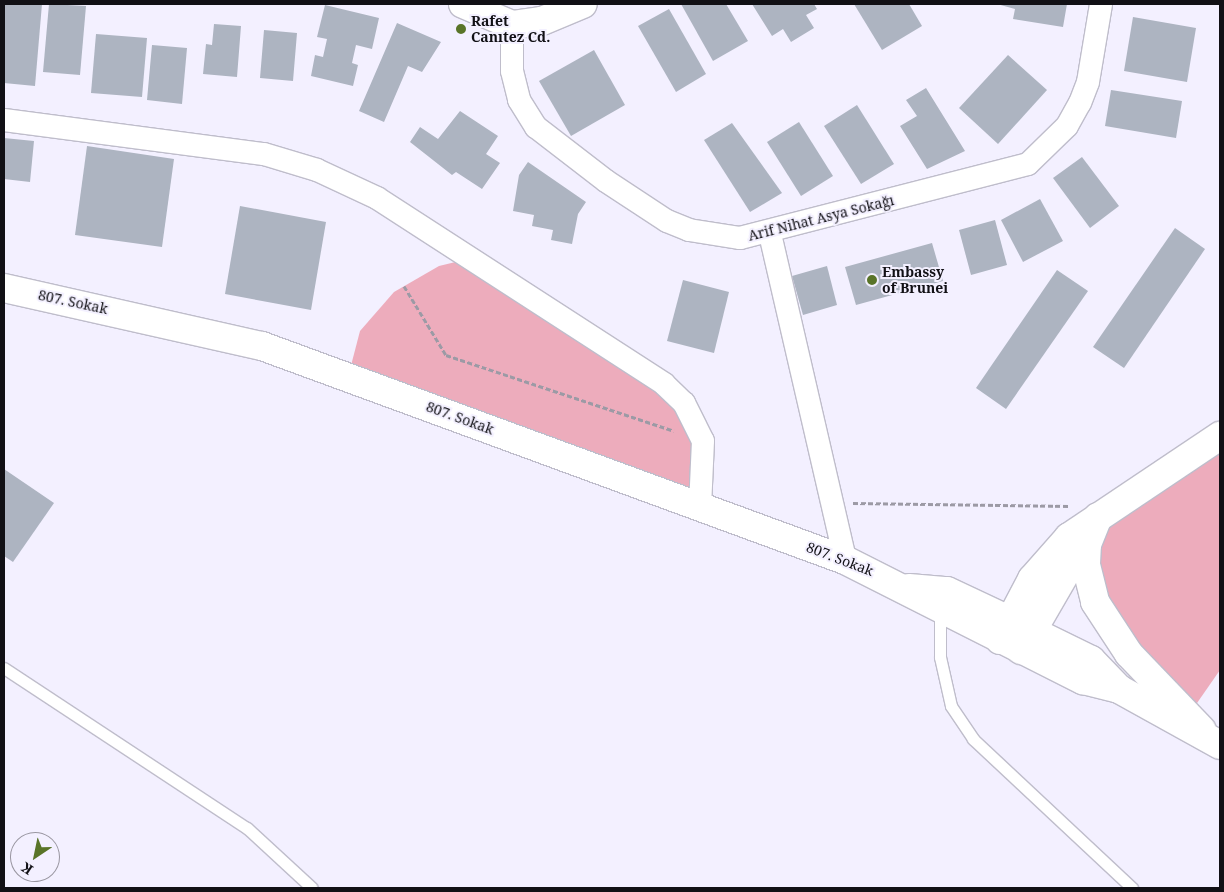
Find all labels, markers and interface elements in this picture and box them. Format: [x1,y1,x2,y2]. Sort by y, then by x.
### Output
place label: Rafet Canıtez Cd. [471,13,550,46]
marker: Rafet Canıtez Cd. [455,23,467,35]
street label: Arif Nihat Asya Sokağı [746,192,896,244]
place label: Embassy of Brunei [882,264,948,296]
marker: Embassy of Brunei [866,274,878,286]
street label: 807. Sokak [37,286,109,318]
street label: 807. Sokak [424,398,496,438]
street label: 807. Sokak [804,539,876,579]
north arrow [10,832,60,882]
text: K [17,858,36,880]

